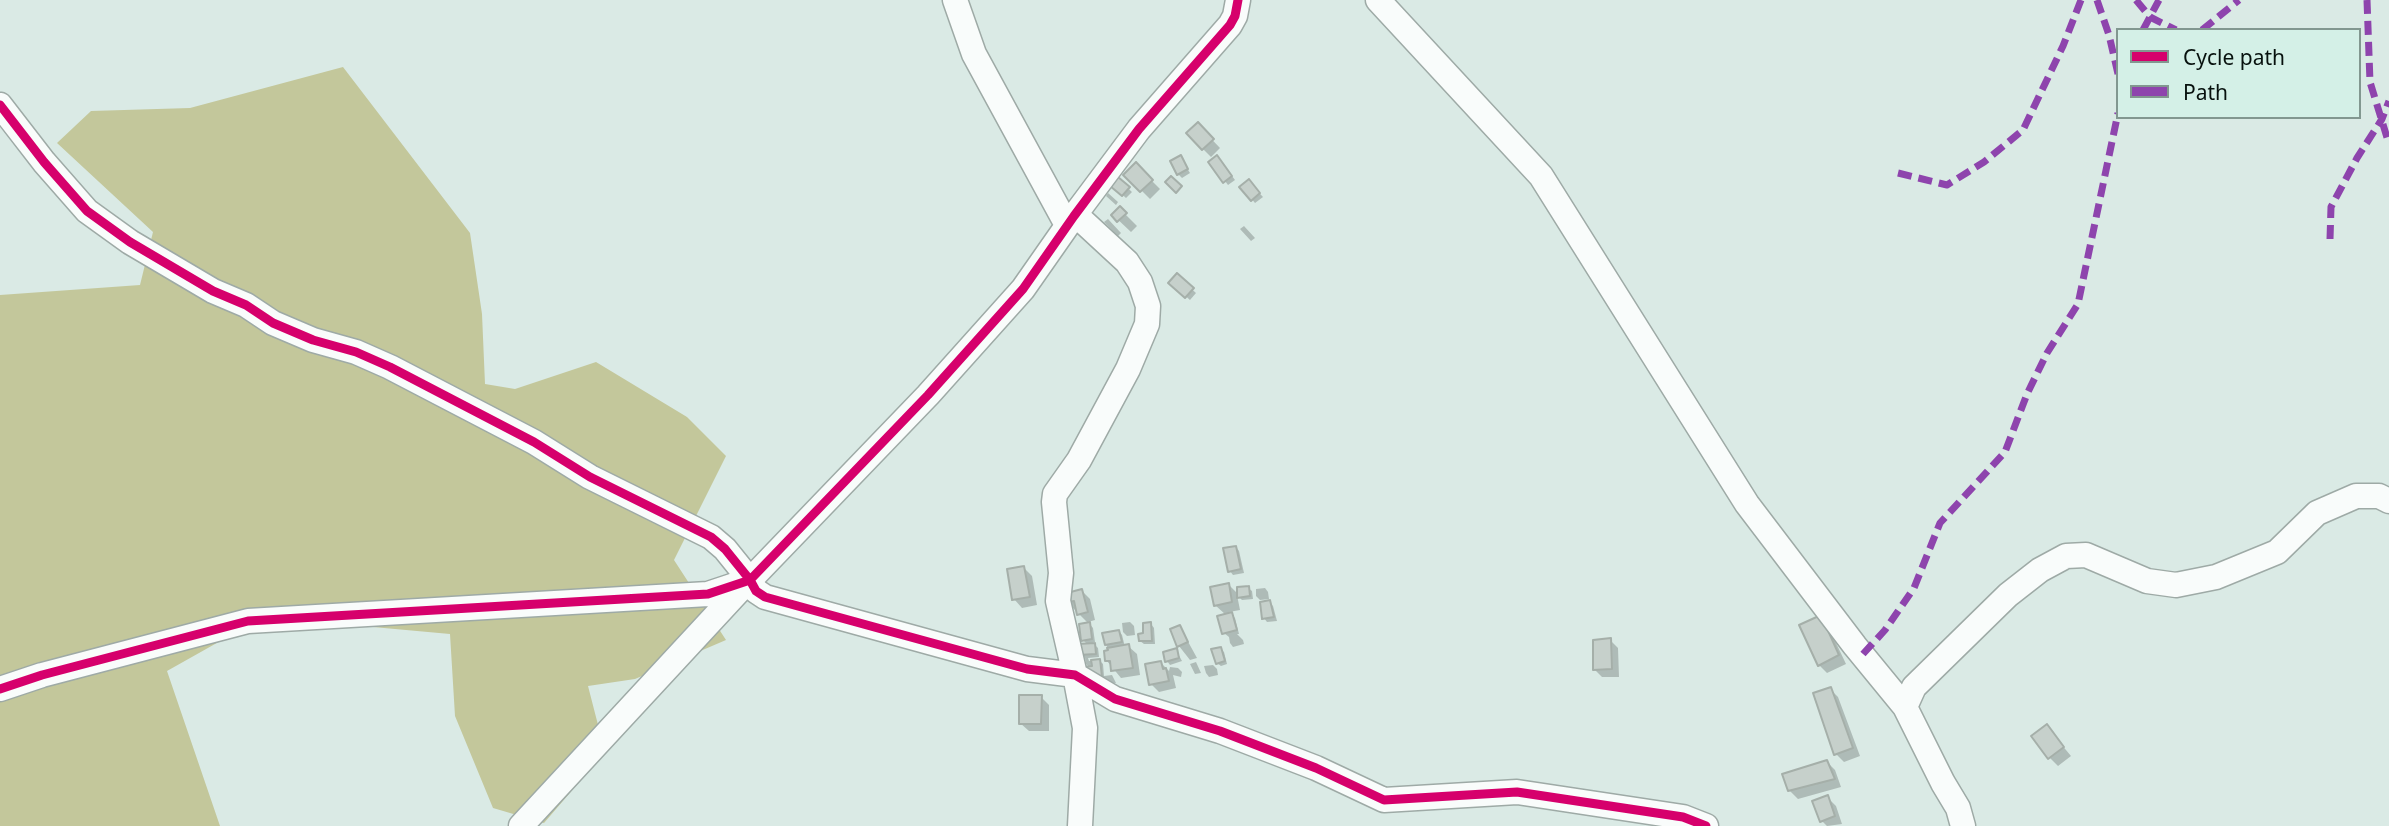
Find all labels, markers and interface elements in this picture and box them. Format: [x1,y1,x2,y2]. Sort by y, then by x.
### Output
legend [2116,28,2361,119]
text: Cycle path [2183,43,2285,71]
text: Path [2183,78,2228,106]

